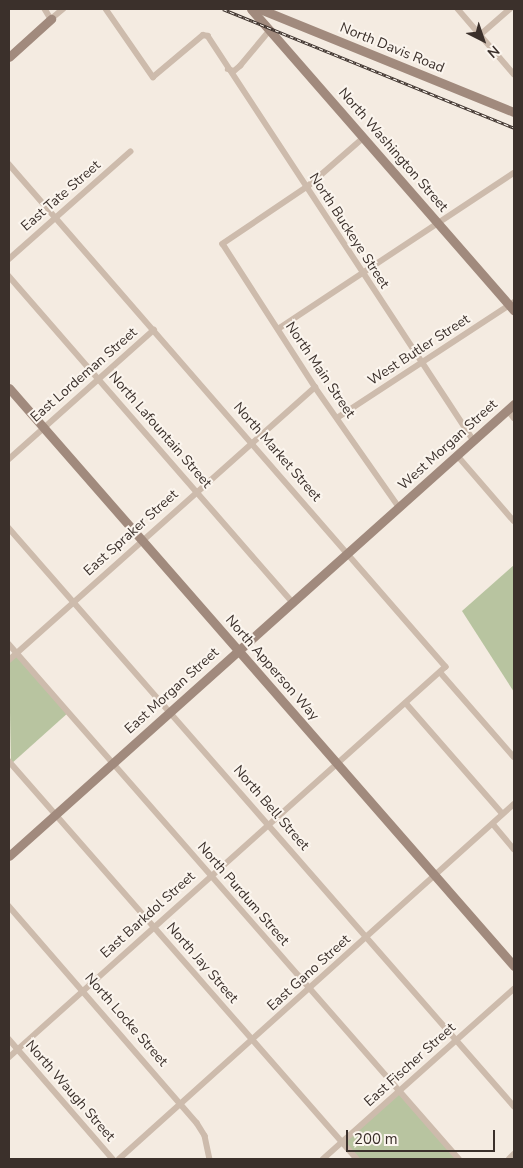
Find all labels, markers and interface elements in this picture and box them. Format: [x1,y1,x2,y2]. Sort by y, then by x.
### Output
north arrow [458,15,508,65]
street label: North Davis Road [337,19,447,77]
text: N [483,41,503,62]
street label: North Washington Street [335,85,451,215]
street label: East Tate Street [18,157,104,235]
street label: North Buckeye Street [305,170,393,292]
street label: West Butler Street [365,311,473,389]
street label: North Main Street [282,319,358,421]
street label: East Lordeman Street [27,324,141,426]
street label: North Lafountain Street [105,369,215,491]
street label: West Morgan Street [395,396,501,494]
street label: North Market Street [230,399,324,505]
street label: East Spraker Street [80,486,182,580]
street label: North Apperson Way [222,612,322,724]
street label: East Morgan Street [122,644,222,738]
street label: North Bell Street [230,762,312,854]
street label: North Purdum Street [194,839,292,949]
street label: East Barkdol Street [97,868,199,962]
street label: North Jay Street [163,919,241,1007]
street label: East Gano Street [264,931,354,1015]
street label: North Locke Street [81,970,171,1070]
street label: East Fischer Street [361,1020,459,1110]
street label: North Waugh Street [22,1037,118,1145]
scale bar [348,1120,497,1152]
text: 200 m [354,1129,398,1149]

